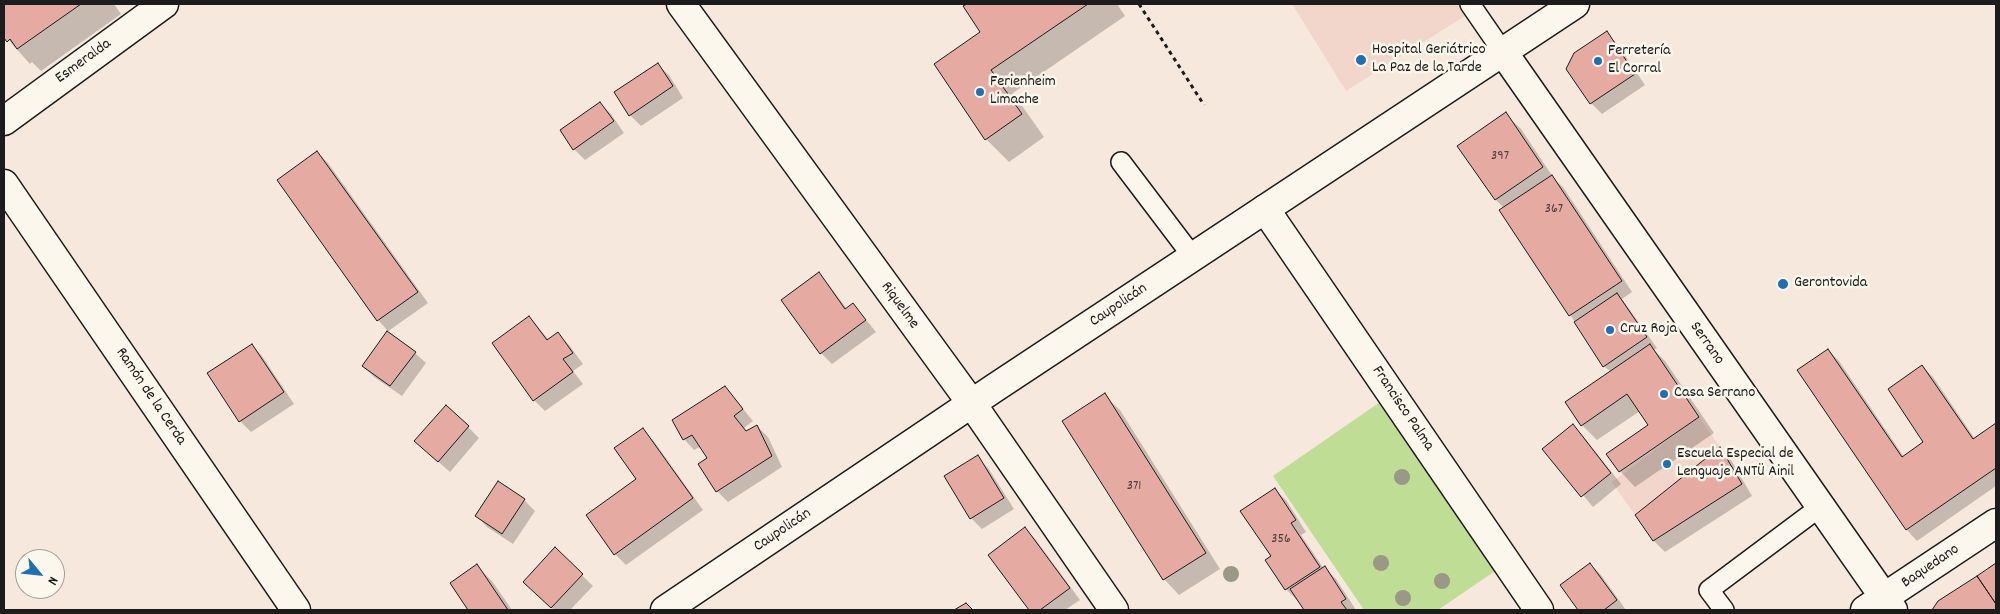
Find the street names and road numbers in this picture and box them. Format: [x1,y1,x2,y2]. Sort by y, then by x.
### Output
street label: Esmeralda [52,35,116,89]
street label: Riquelme [875,279,923,333]
street label: Caupolicán [1087,280,1151,332]
street label: Serrano [1684,319,1728,369]
street label: Ramón de la Cerda [110,345,190,449]
street label: Francisco Palma [1367,363,1437,455]
street label: Caupolicán [751,505,815,557]
street label: Baquedano [1898,541,1964,593]

